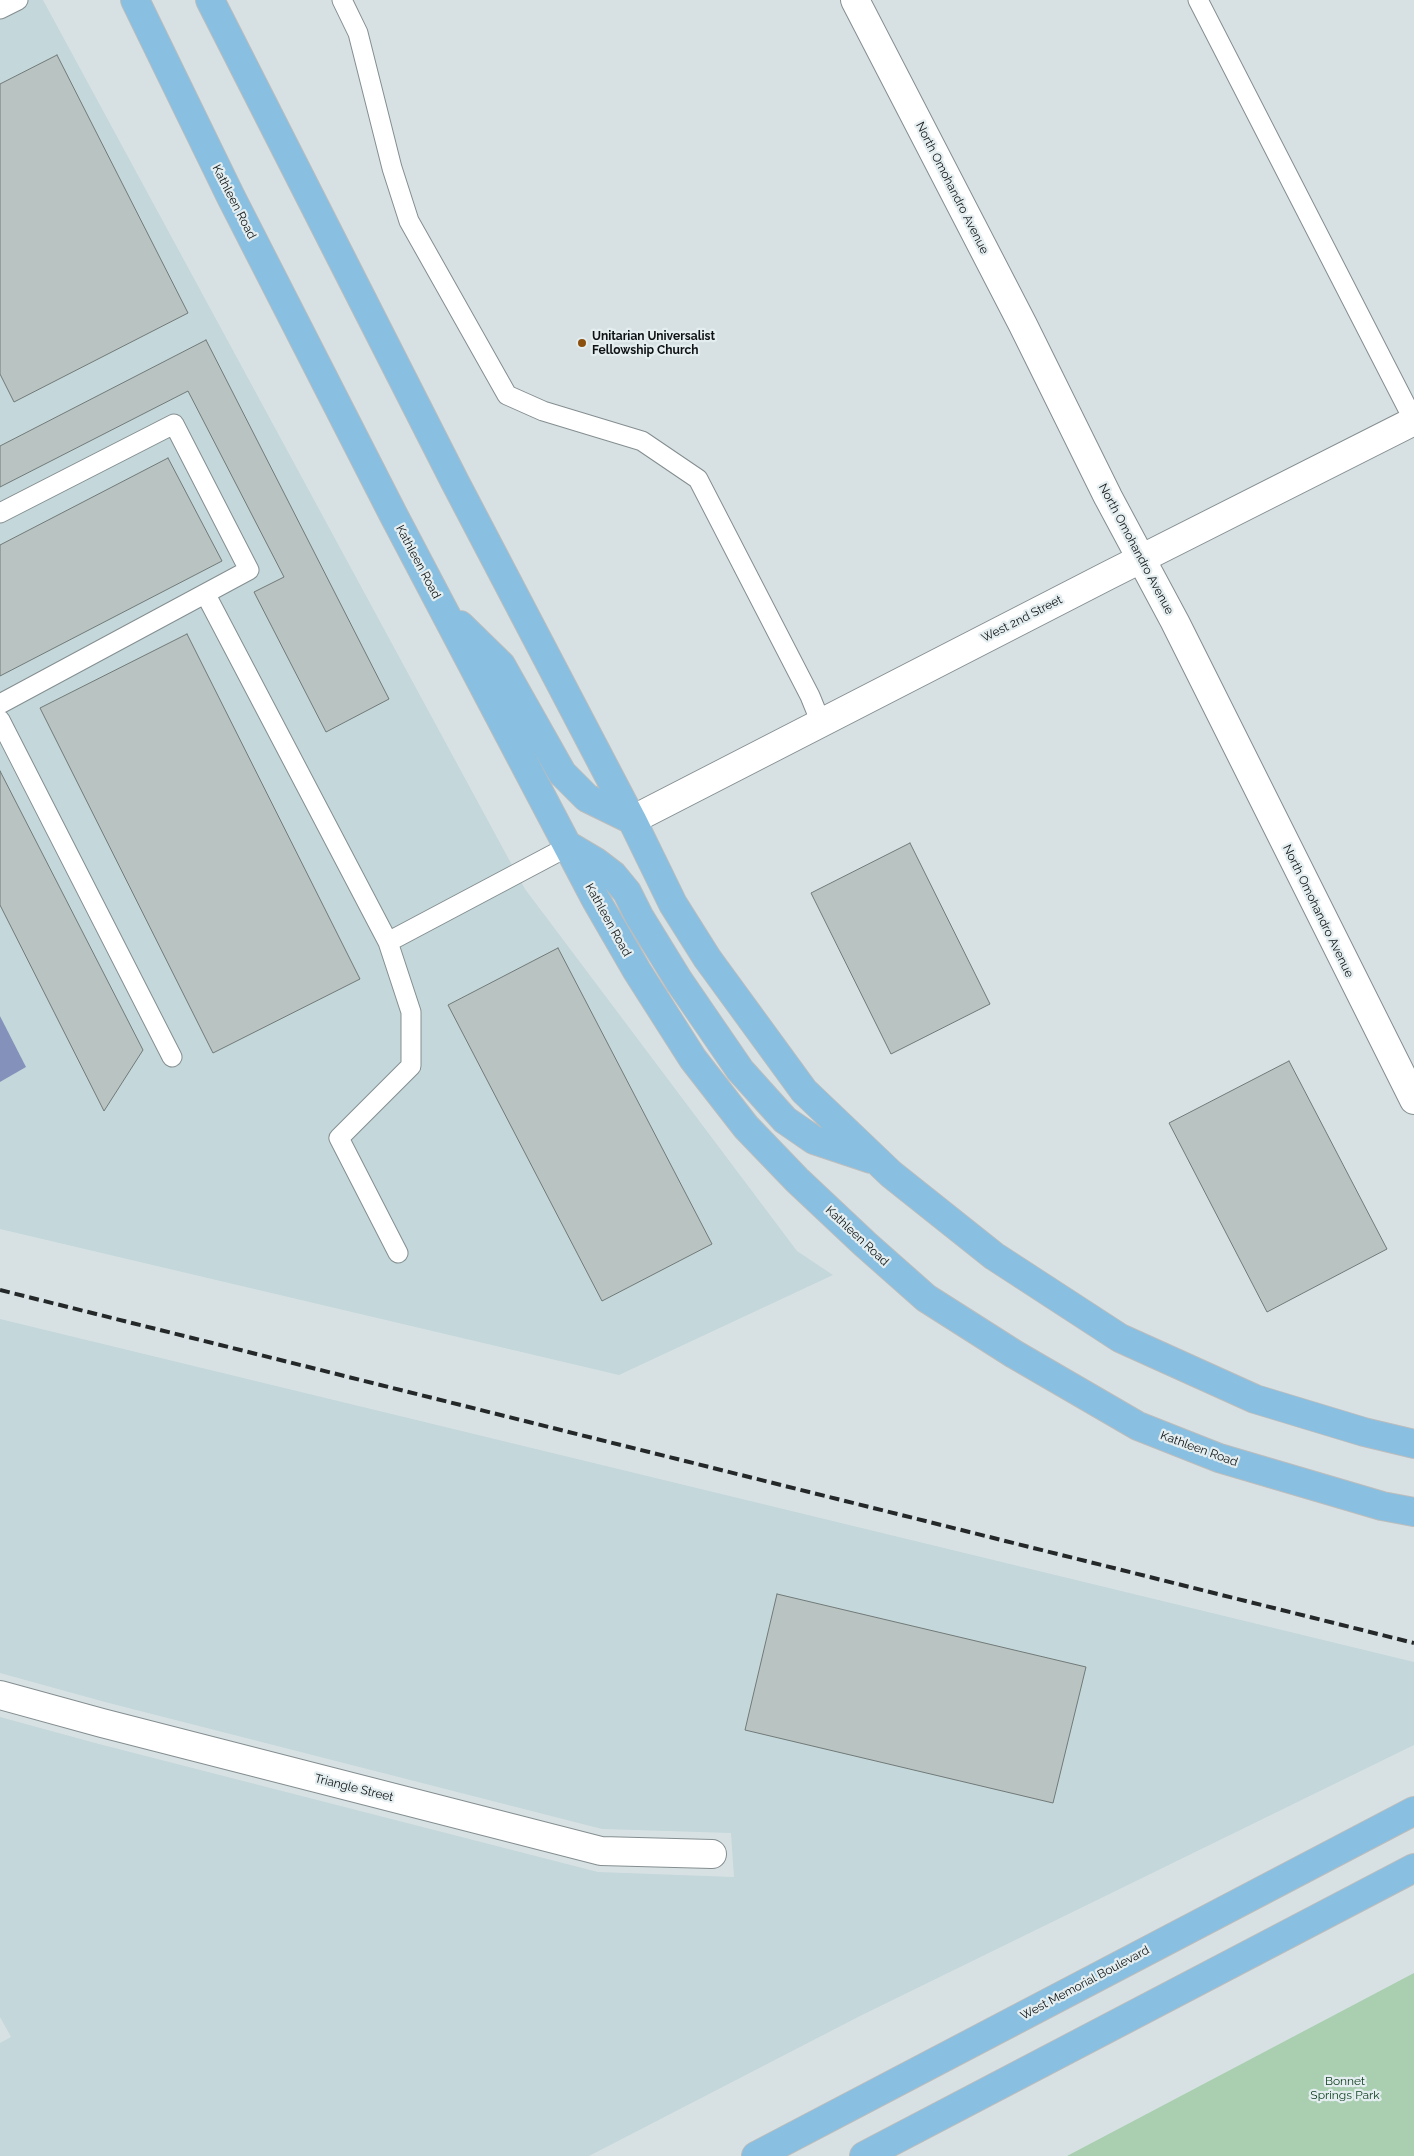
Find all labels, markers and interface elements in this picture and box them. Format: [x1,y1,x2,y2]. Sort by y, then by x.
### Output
street label: North Omohandro Avenue [912,120,992,256]
street label: Kathleen Road [209,162,259,242]
place label: Unitarian Universalist Fellowship Church [592,329,715,357]
marker: Unitarian Universalist Fellowship Church [576,337,588,349]
street label: North Omohandro Avenue [1095,481,1177,617]
street label: Kathleen Road [393,523,443,601]
street label: West 2nd Street [979,592,1065,646]
street label: North Omohandro Avenue [1280,842,1356,980]
street label: Kathleen Road [582,881,634,959]
street label: Kathleen Road [822,1203,892,1269]
street label: Kathleen Road [1158,1428,1240,1470]
street label: Triangle Street [313,1771,395,1805]
street label: West Memorial Boulevard [1018,1943,1152,2023]
park label: Bonnet Springs Park [1310,2074,1380,2102]

